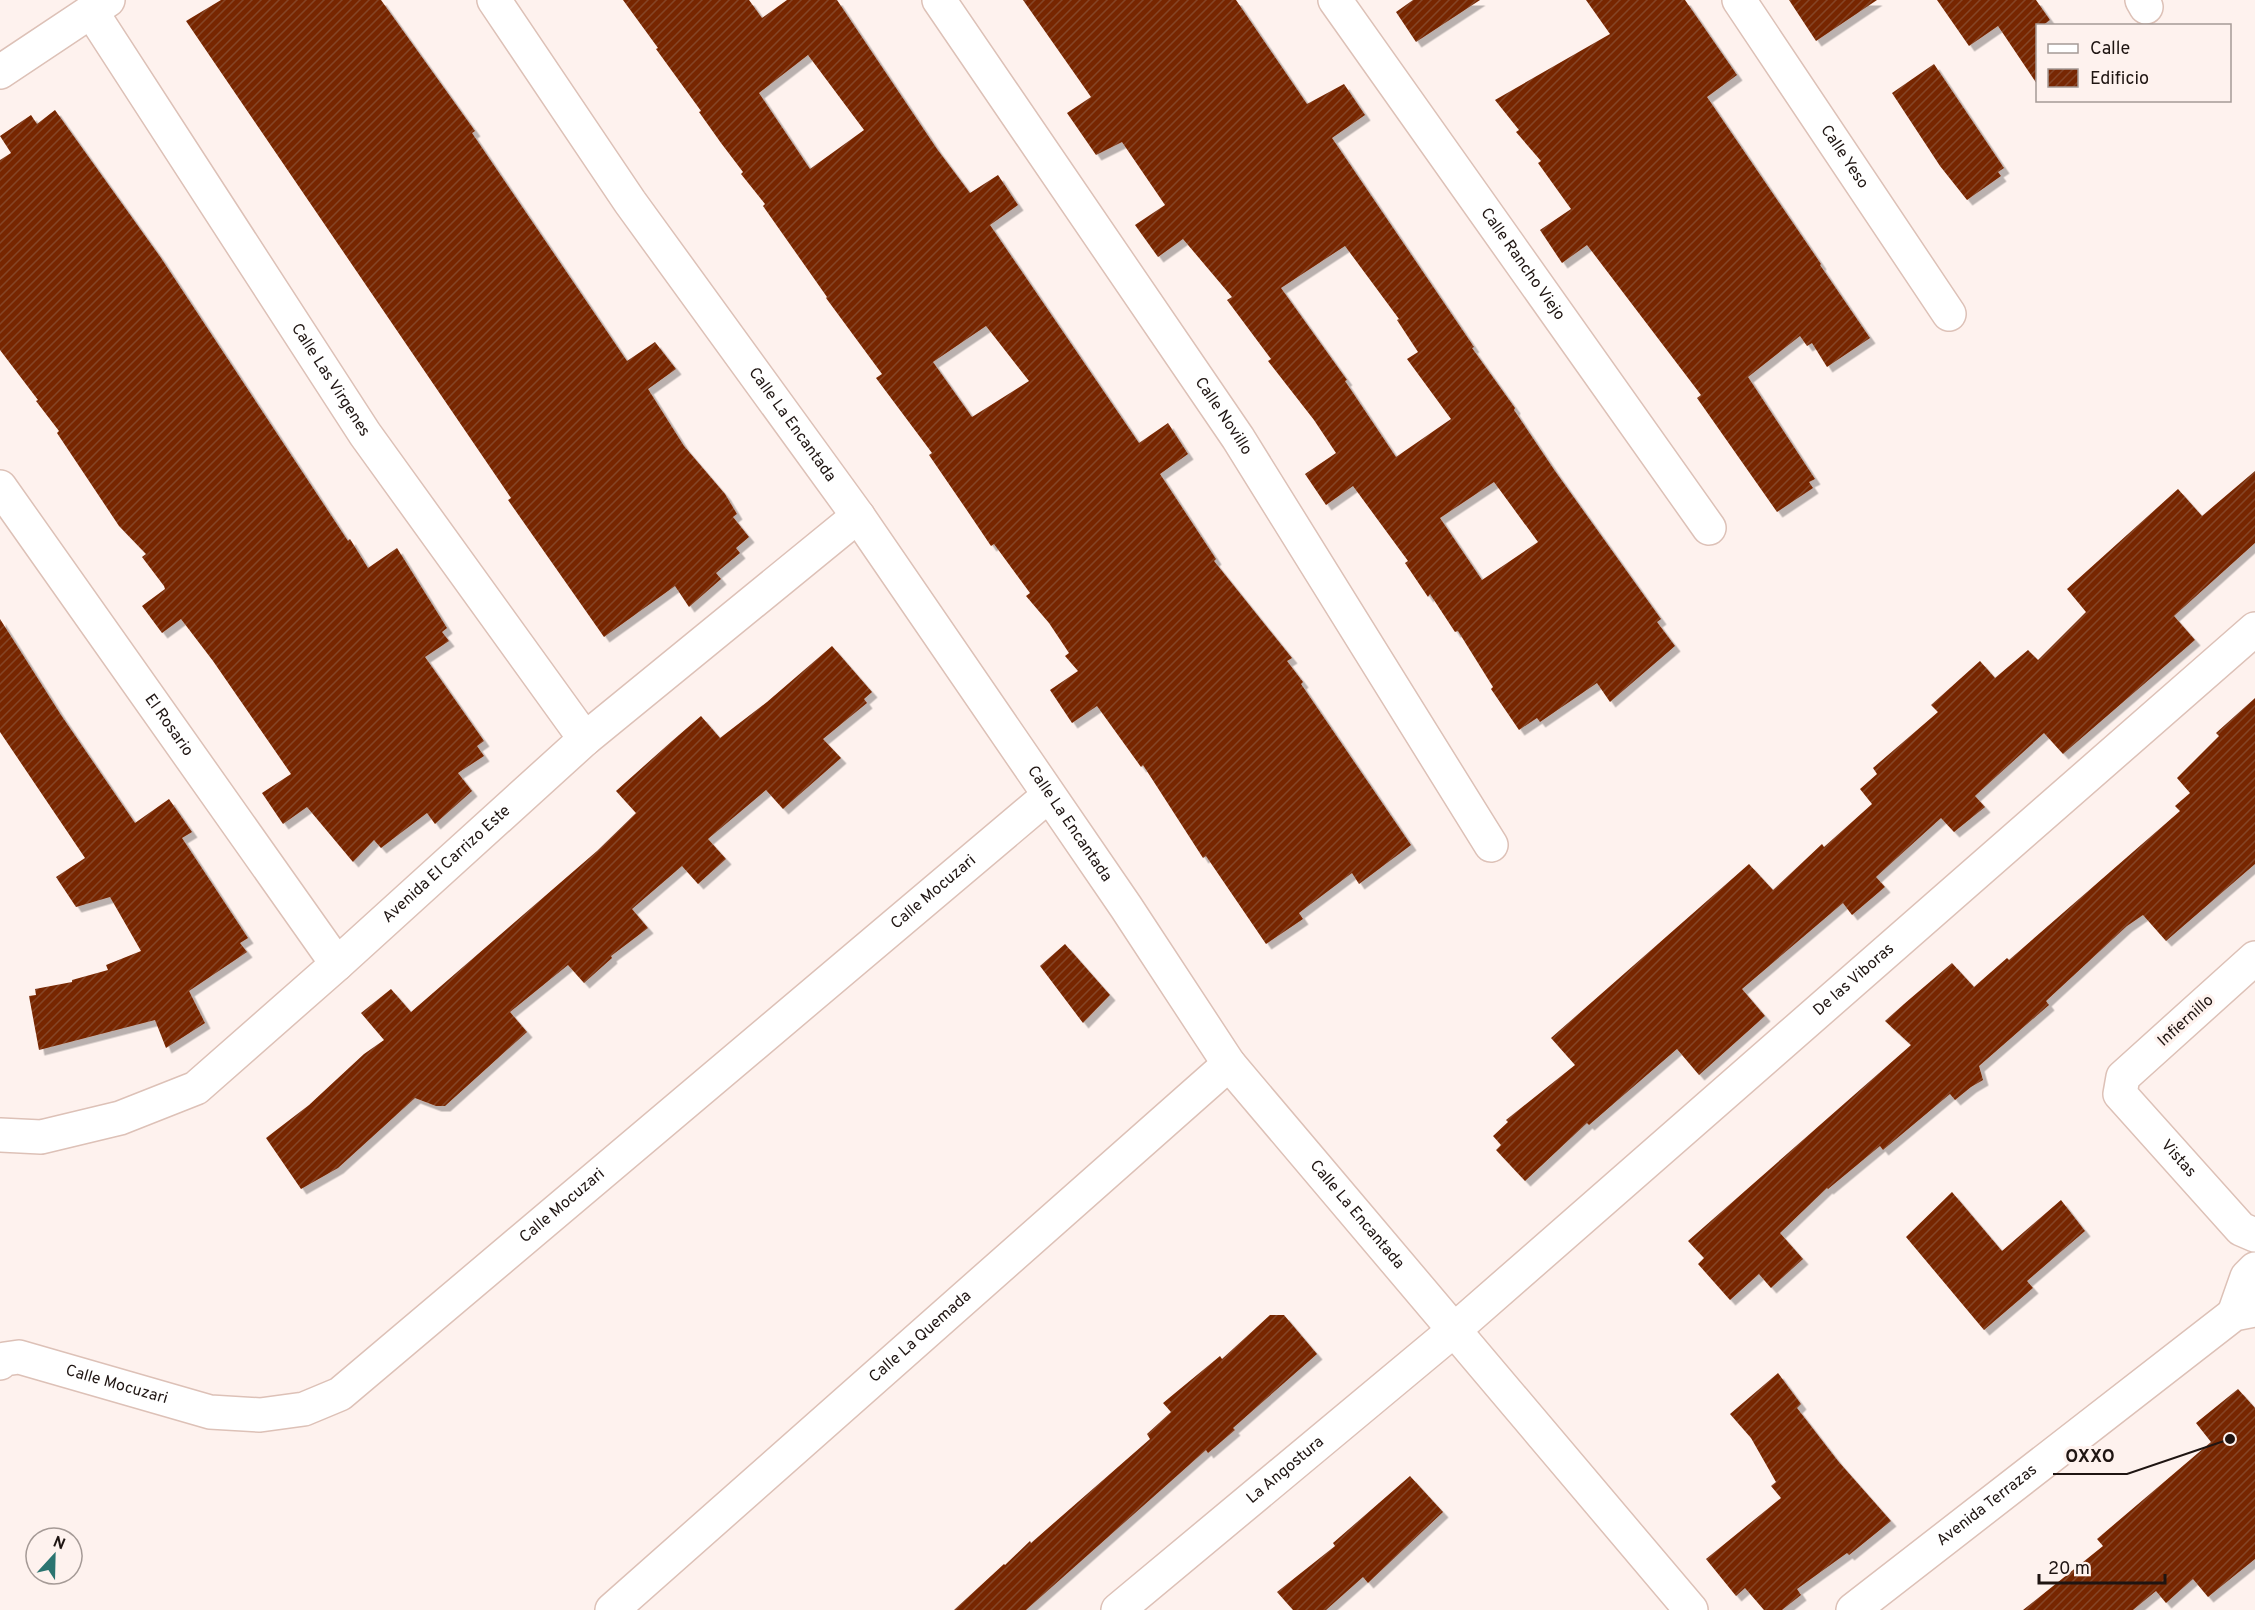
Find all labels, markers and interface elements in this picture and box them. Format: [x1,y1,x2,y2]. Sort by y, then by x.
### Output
legend [2036,24,2231,102]
text: Calle [2090,38,2130,61]
text: Edificio [2090,68,2149,91]
street label: Calle Yeso [1816,121,1873,193]
street label: Calle Rancho Viejo [1476,204,1569,325]
street label: Calle Las Virgenes [286,320,374,441]
street label: Calle La Encantada [744,364,840,486]
street label: Calle Novillo [1190,374,1256,459]
street label: El Rosario [140,690,197,761]
street label: Calle La Encantada [1022,762,1116,886]
street label: Avenida El Carrizo Este [379,801,515,928]
street label: Calle Mocuzari [887,851,980,934]
street label: De las Viboras [1810,939,1899,1021]
street label: Infiernillo [2154,991,2218,1051]
street label: Vistas [2156,1136,2200,1182]
street label: Calle La Encantada [1305,1156,1408,1274]
street label: Calle Mocuzari [516,1164,609,1248]
street label: Calle La Quemada [865,1286,976,1387]
street label: Calle Mocuzari [63,1361,170,1409]
street label: La Angostura [1243,1432,1328,1509]
callout: OXXO [2053,1438,2127,1474]
text: OXXO [2065,1446,2115,1469]
street label: Avenida Terrazas [1933,1460,2041,1551]
north arrow [24,1526,84,1586]
text: N [50,1533,68,1555]
scale bar [2039,1547,2165,1585]
text: 20 m [2048,1558,2090,1581]

